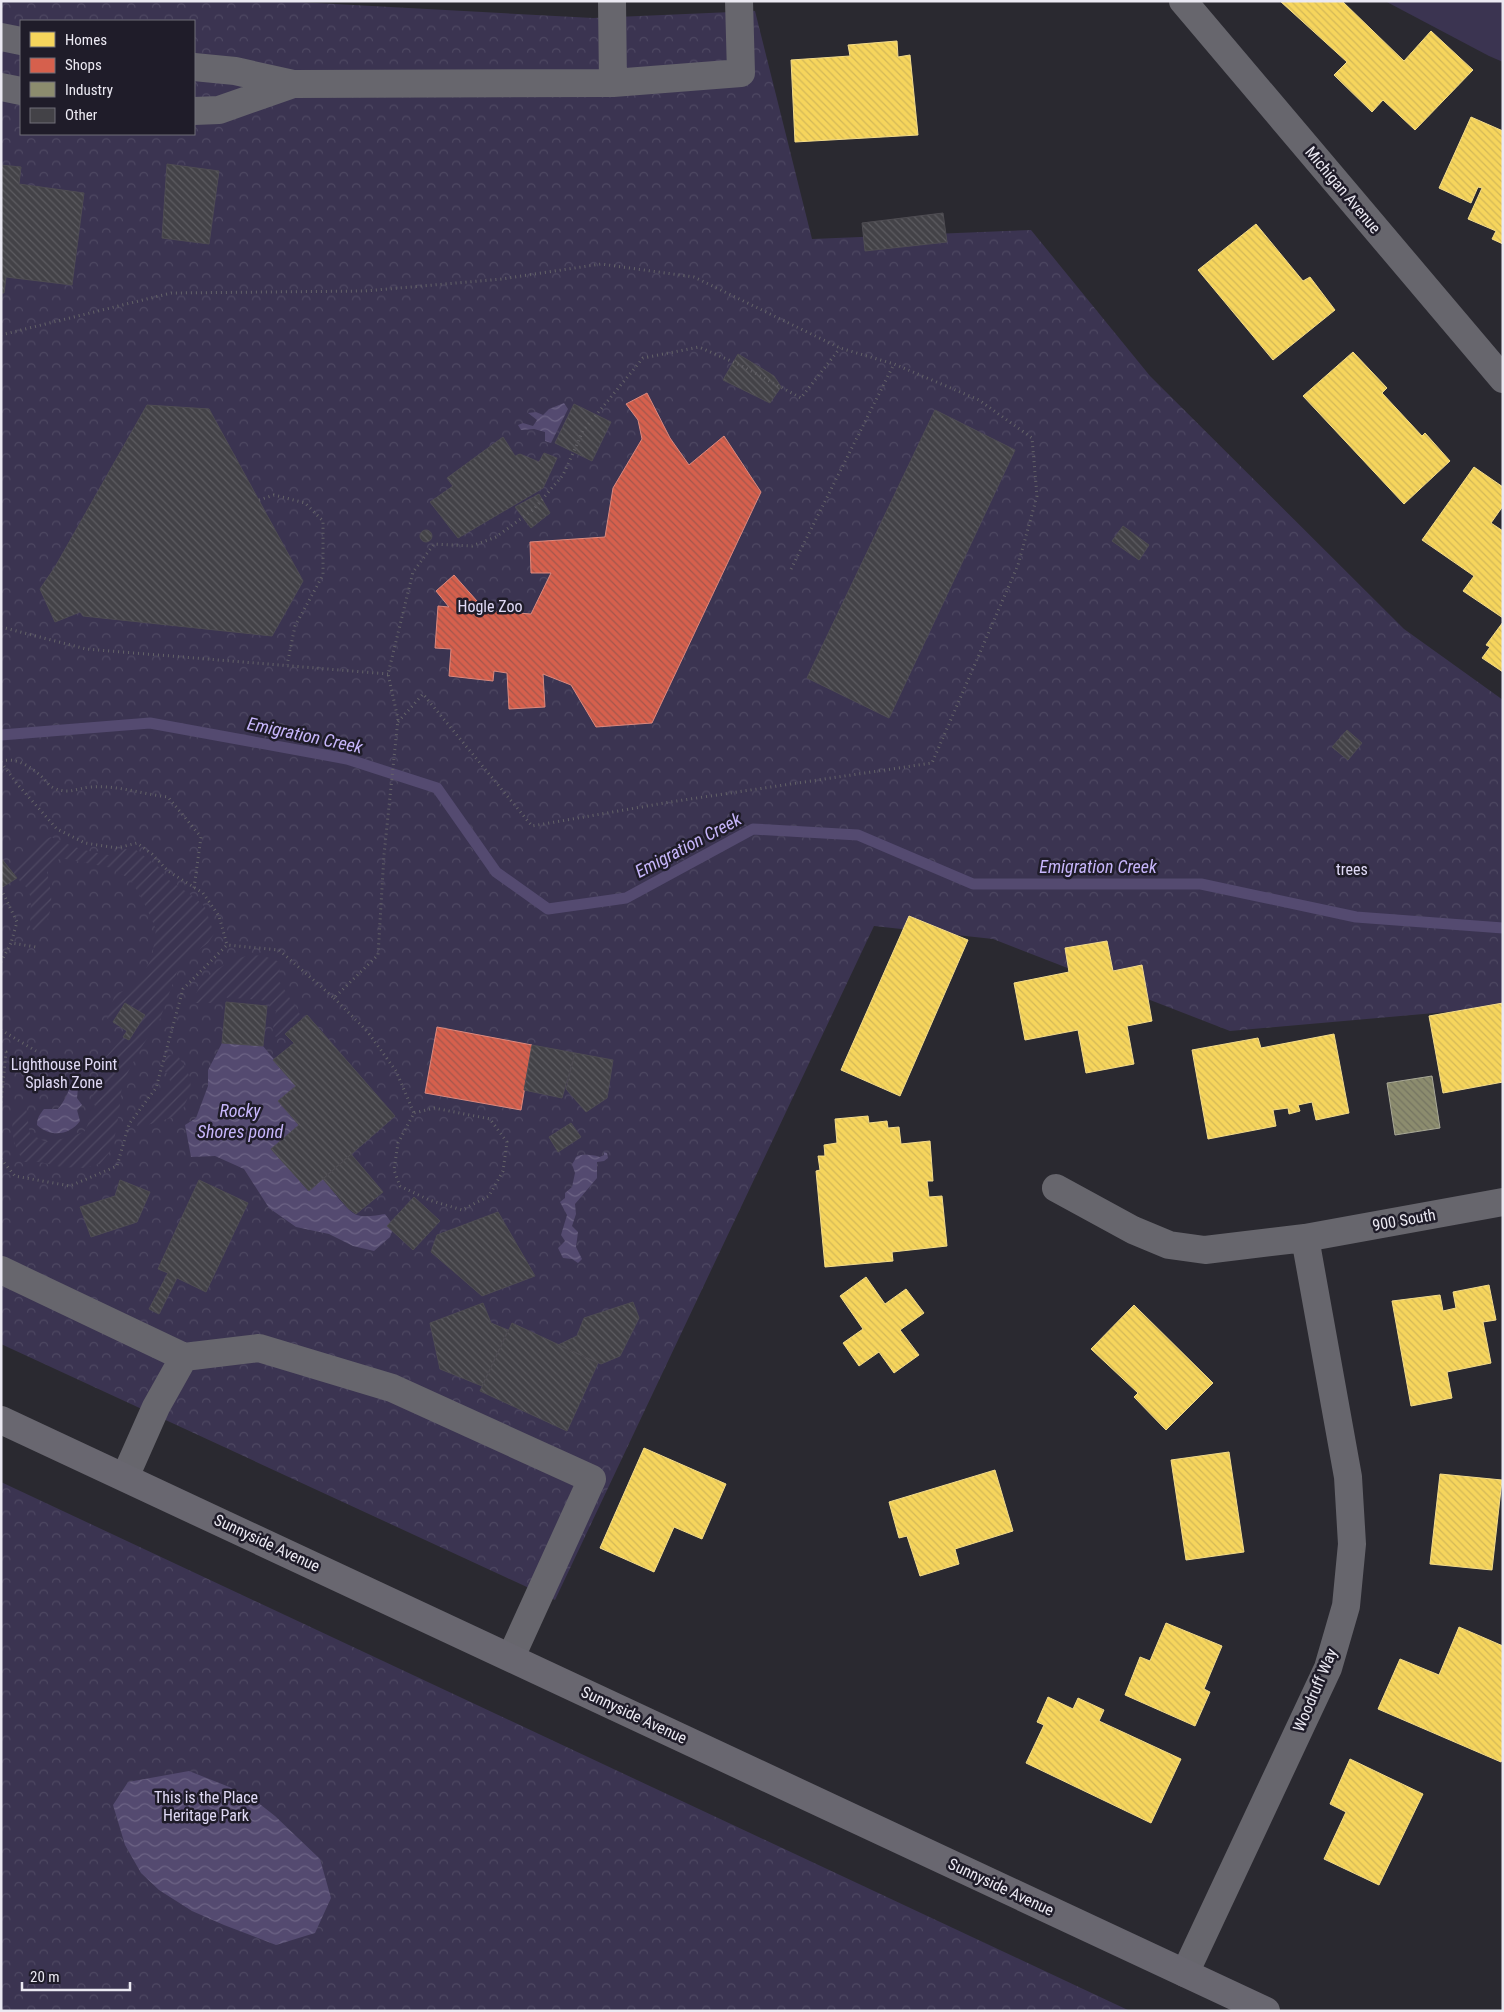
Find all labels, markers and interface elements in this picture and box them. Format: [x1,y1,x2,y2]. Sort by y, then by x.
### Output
legend [20,20,195,135]
text: Homes [65,31,107,49]
text: Shops [65,56,102,74]
text: Industry [65,81,113,99]
text: Other [65,106,98,124]
street label: Michigan Avenue [1301,143,1385,237]
park label: Hogle Zoo [458,597,522,616]
water label: Emigration Creek [245,713,366,758]
water label: Emigration Creek [631,808,746,882]
water label: Emigration Creek [1039,856,1158,877]
park label: trees [1336,860,1368,879]
park label: Lighthouse Point Splash Zone [11,1055,118,1092]
water label: Rocky Shores pond [197,1100,283,1142]
street label: 900 South [1371,1205,1437,1235]
street label: Sunnyside Avenue [211,1510,323,1576]
street label: Woodruff Way [1289,1645,1341,1734]
street label: Sunnyside Avenue [578,1682,690,1748]
park label: This is the Place Heritage Park [154,1788,258,1825]
street label: Sunnyside Avenue [945,1854,1057,1920]
scale bar [22,1960,130,1992]
text: 20 m [30,1968,60,1986]

